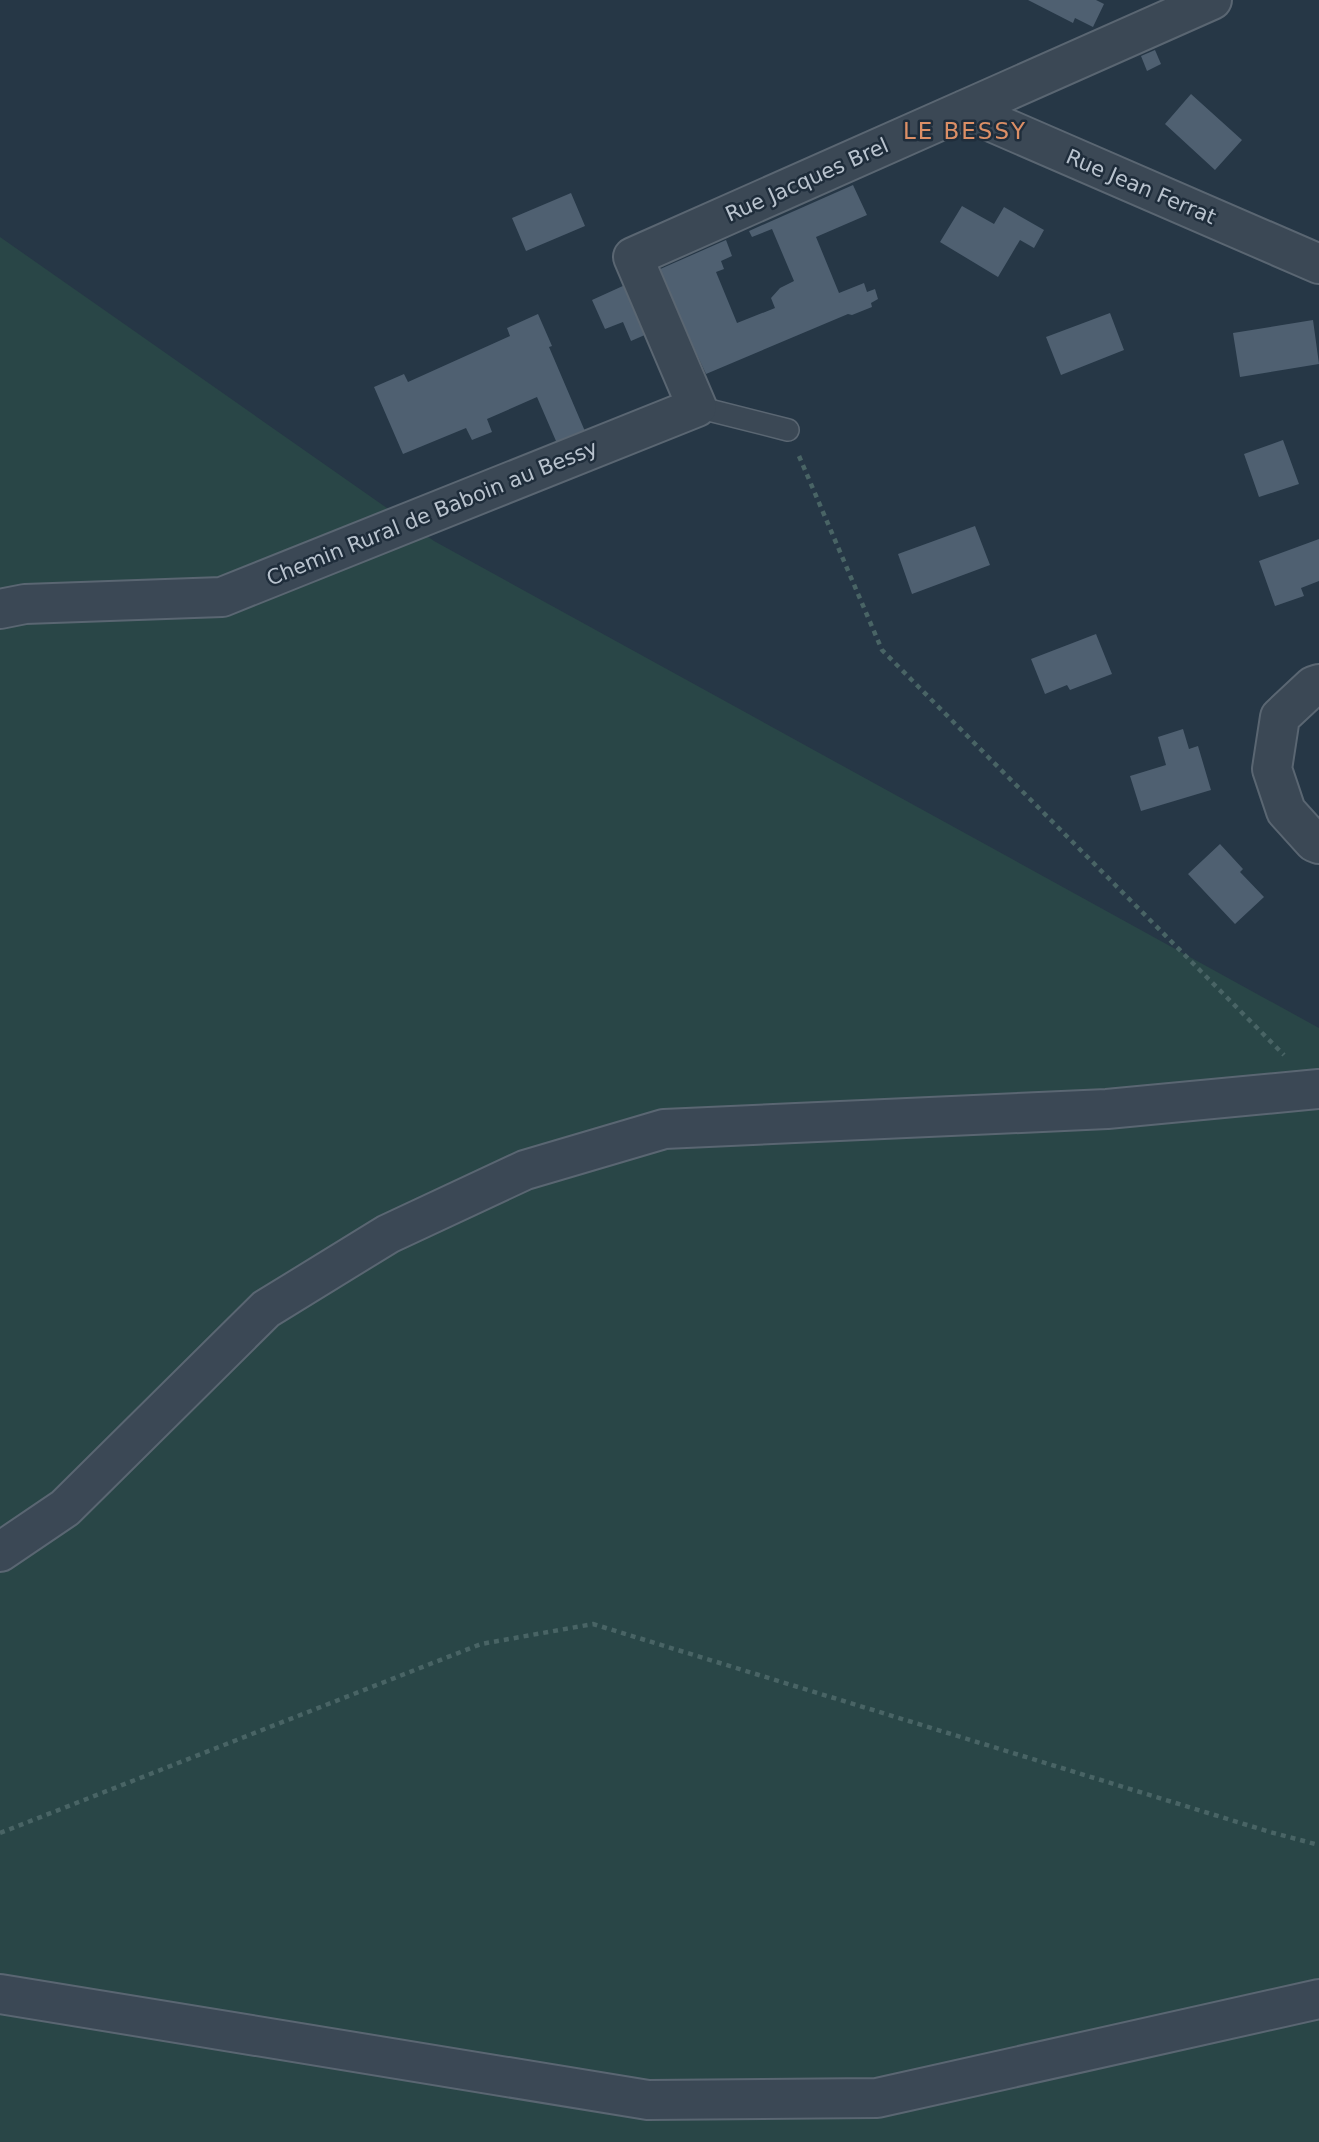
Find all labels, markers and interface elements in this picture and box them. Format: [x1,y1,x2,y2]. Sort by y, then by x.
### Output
district label: LE BESSY [903,118,1027,144]
street label: Rue Jacques Brel [722,133,892,227]
street label: Rue Jean Ferrat [1062,145,1220,229]
street label: Chemin Rural de Baboin au Bessy [263,435,601,591]

